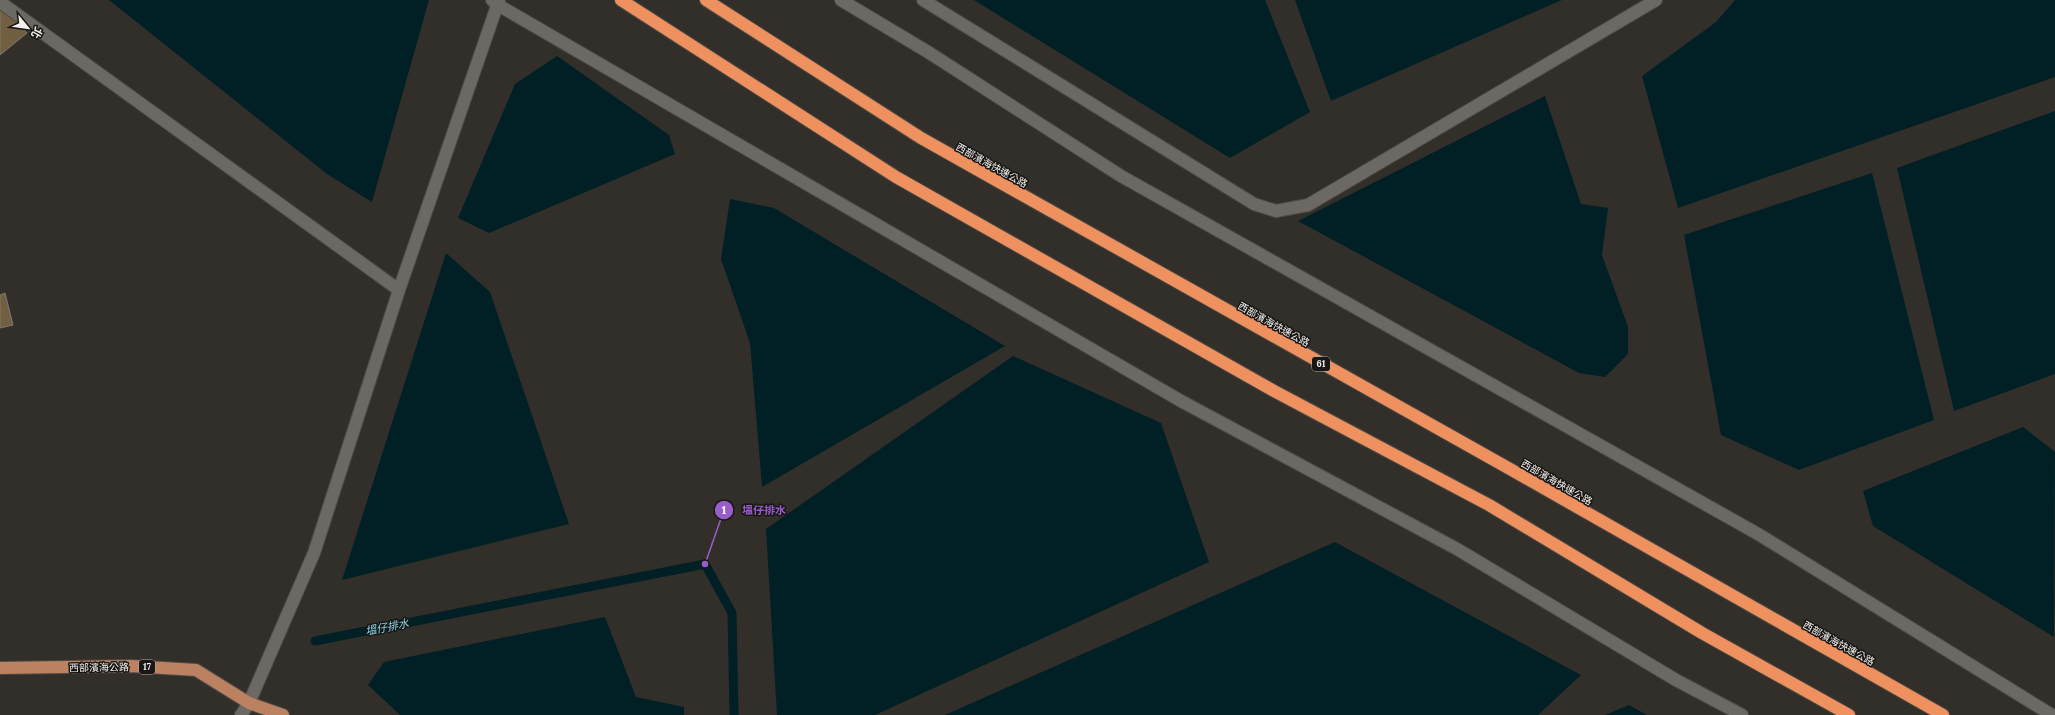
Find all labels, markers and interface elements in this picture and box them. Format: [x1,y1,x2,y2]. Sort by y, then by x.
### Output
north arrow [8,8,48,48]
text: 北 [28,25,46,41]
street label: 西部濱海快速公路 [954,140,1030,191]
street label: 西部濱海快速公路 [1236,299,1312,350]
road number: 61 [1312,357,1330,371]
street label: 西部濱海快速公路 [1519,457,1595,508]
callout: 塭仔排水 [714,498,794,521]
text: 1 [722,502,727,517]
text: 塭仔排水 [742,503,786,517]
water label: 塭仔排水 [364,616,411,638]
street label: 西部濱海快速公路 [1801,618,1877,669]
street label: 西部濱海公路 [69,660,129,675]
road number: 17 [139,660,155,674]

